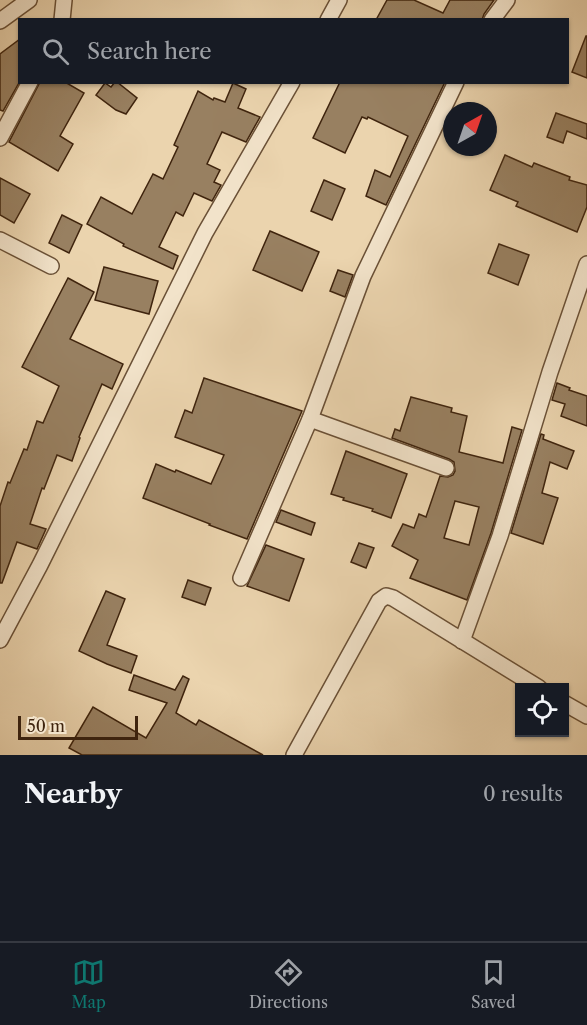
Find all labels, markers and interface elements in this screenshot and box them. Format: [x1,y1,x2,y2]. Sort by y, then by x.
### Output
search box [18,18,569,84]
icon: search [39,35,72,68]
text: Search here [87,38,212,65]
north arrow [443,102,497,156]
map controls [515,683,569,737]
button: locate [515,683,569,737]
scale bar [18,713,138,740]
text: 50 m [27,716,65,736]
text: Nearby [24,778,122,810]
text: 0 results [483,782,563,806]
tab: Map [72,956,106,1012]
tab: Directions [249,956,328,1012]
tab: Saved [471,956,515,1012]

